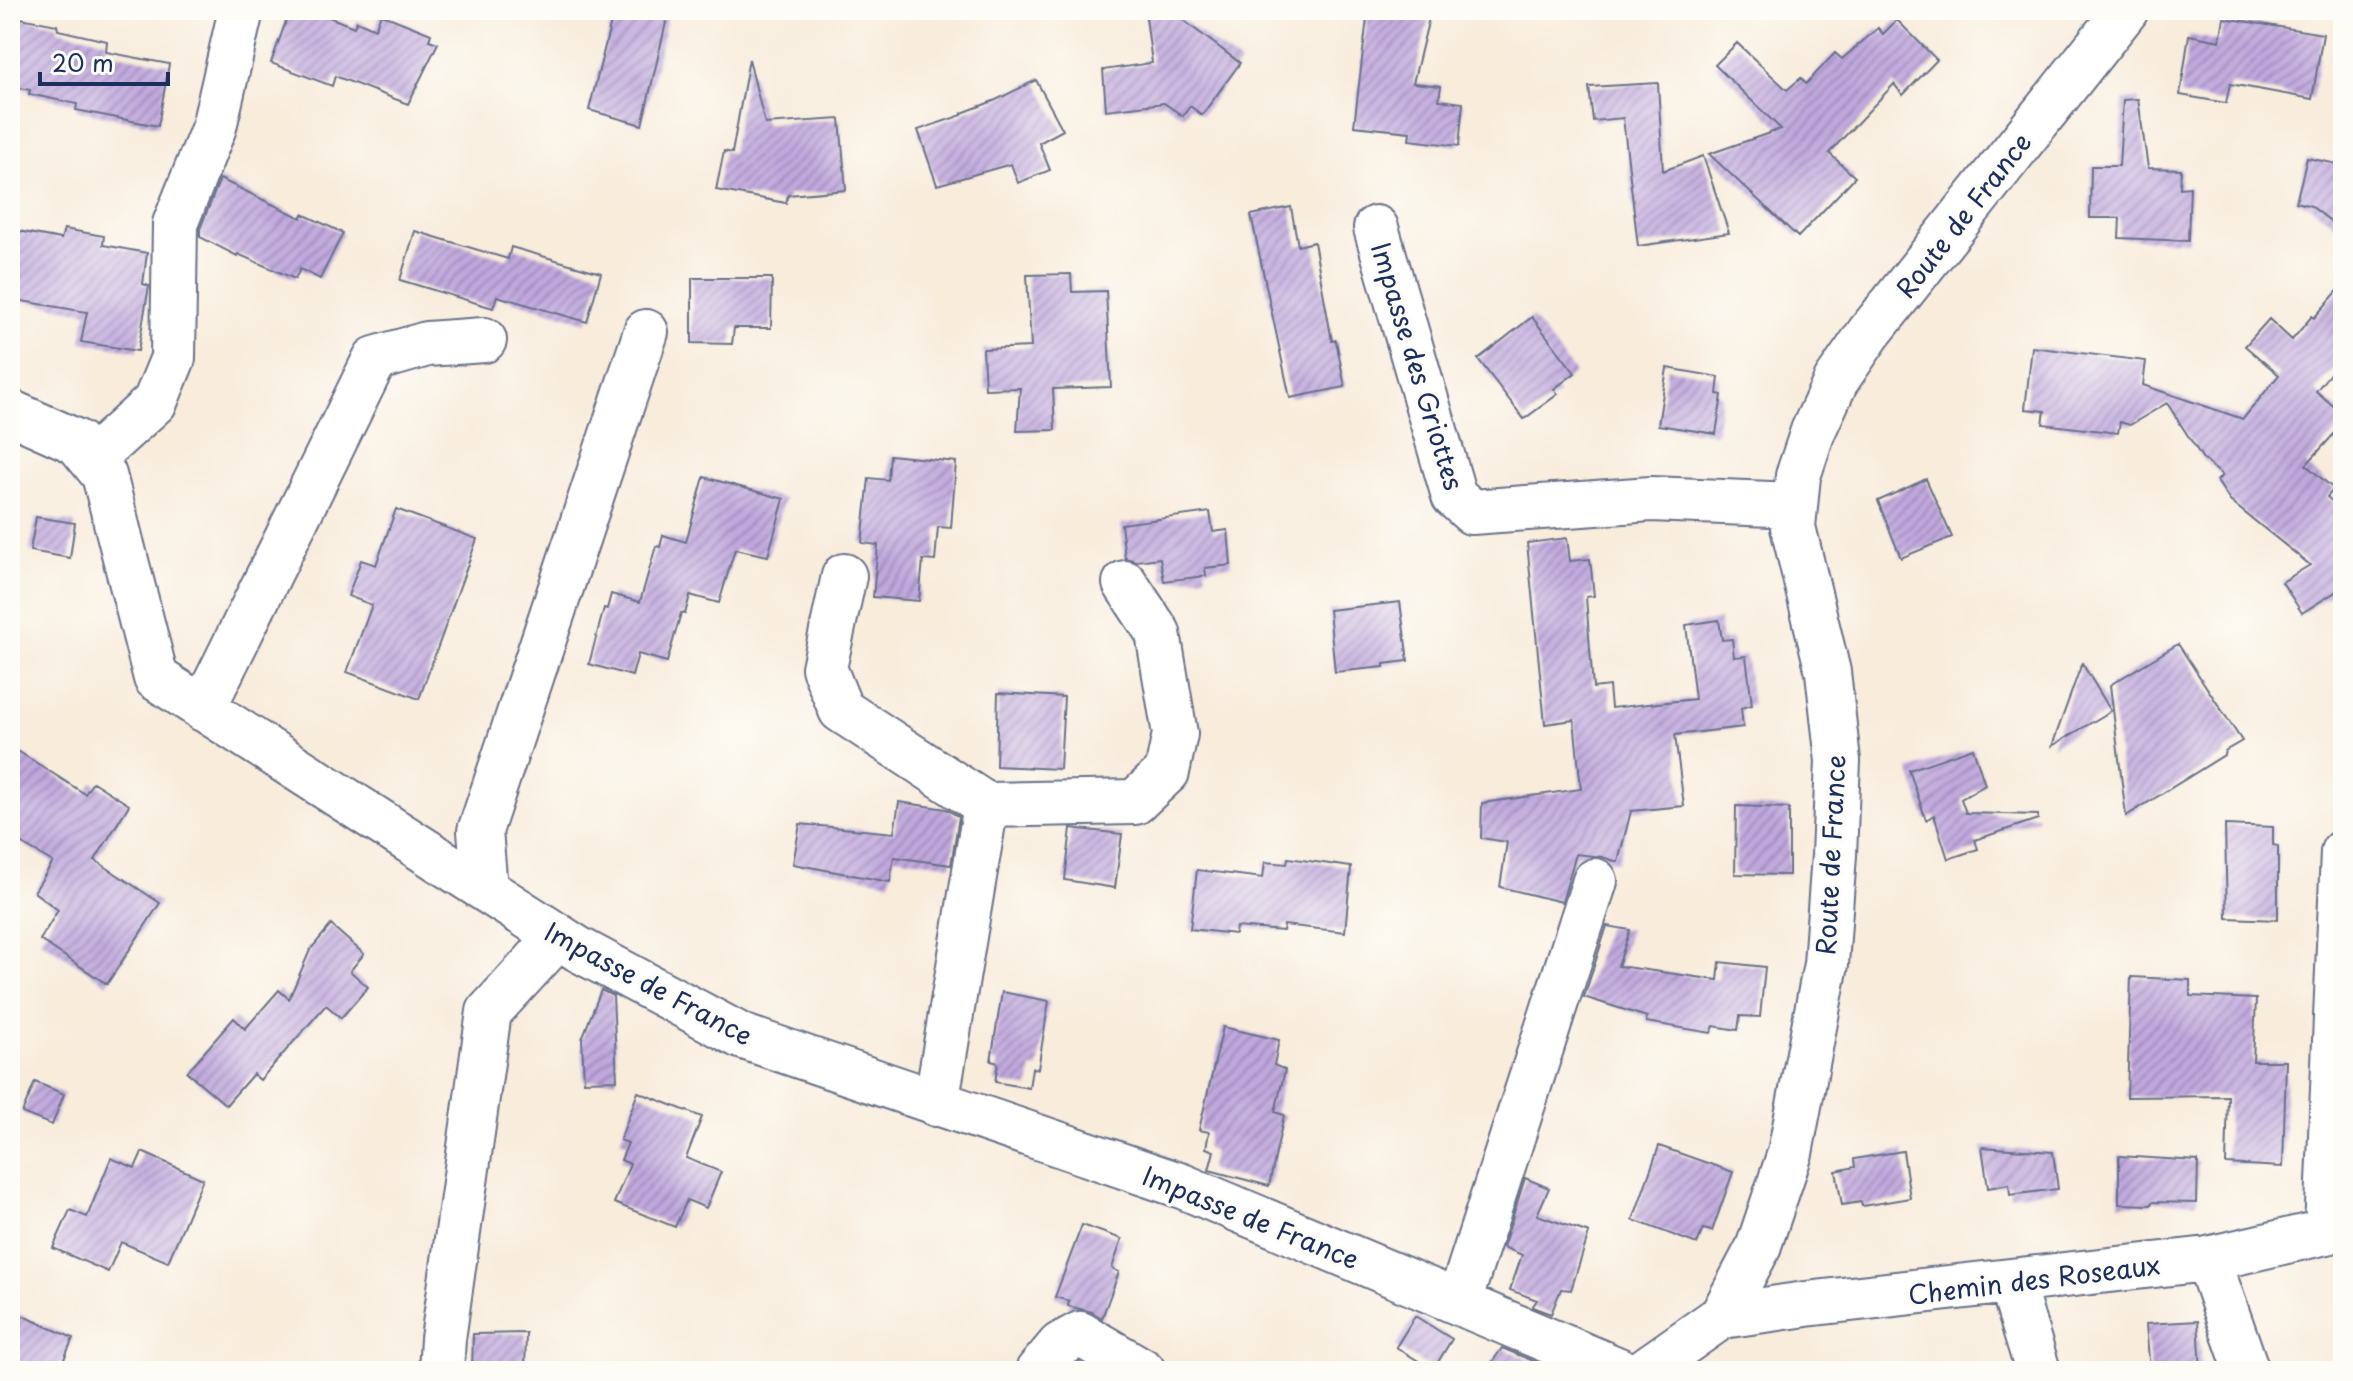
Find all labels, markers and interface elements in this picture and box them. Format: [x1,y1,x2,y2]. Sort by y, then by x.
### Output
scale bar [40,36,168,86]
text: 20 m [52,44,114,80]
street label: Route de France [1886,124,2040,306]
street label: Impasse des Griottes [1362,237,1474,495]
street label: Route de France [1805,754,1855,956]
street label: Impasse de France [538,912,760,1054]
street label: Impasse de France [1137,1156,1365,1278]
street label: Chemin des Roseaux [1906,1244,2162,1314]

